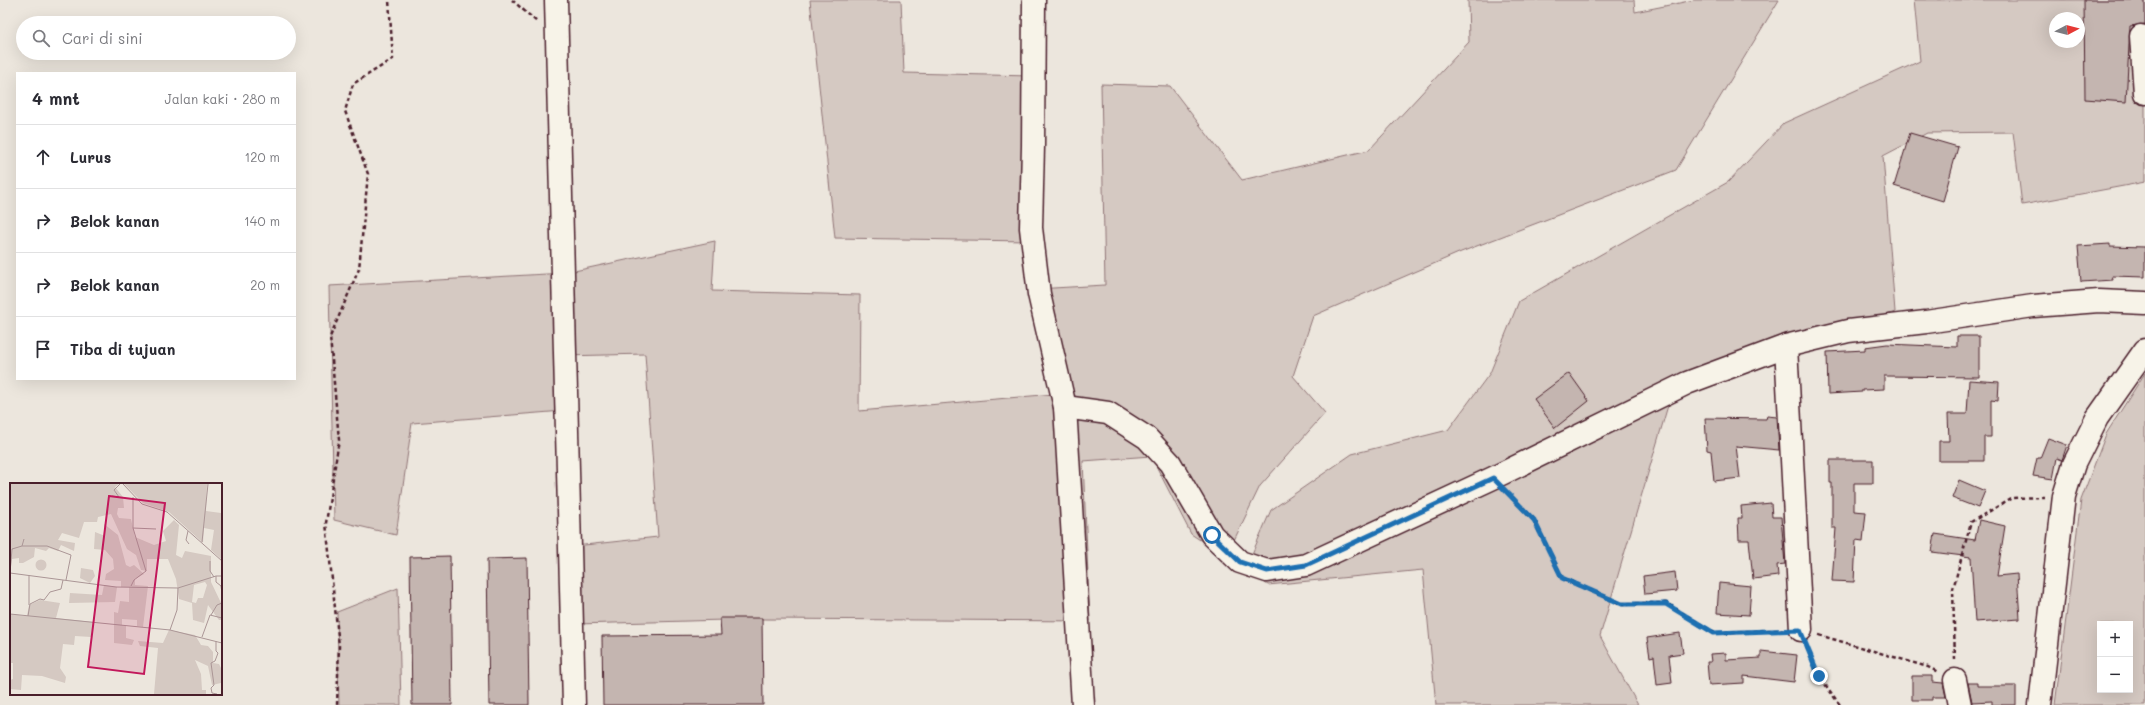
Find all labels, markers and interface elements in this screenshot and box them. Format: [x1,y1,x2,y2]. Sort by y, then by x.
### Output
north arrow [2049,12,2085,48]
search box [16,16,296,60]
icon: search [30,27,52,49]
text: Cari di sini [62,28,143,48]
text: 4 mnt [32,87,80,109]
text: Jalan kaki · 280 m [165,90,280,107]
icon: ahead [32,146,54,168]
text: Lurus [70,147,111,167]
text: 120 m [244,148,280,165]
icon: right [32,210,54,232]
text: Belok kanan [70,211,159,231]
text: 140 m [244,212,280,229]
icon: right [32,274,54,296]
text: Belok kanan [70,275,159,295]
text: 20 m [250,276,280,293]
icon: arrive [32,338,54,360]
text: Tiba di tujuan [70,339,175,359]
inset map [10,483,222,695]
route start [1203,526,1221,544]
map controls [2097,621,2133,693]
button: + [2097,621,2133,657]
button: − [2097,657,2133,693]
route end [1810,667,1828,685]

